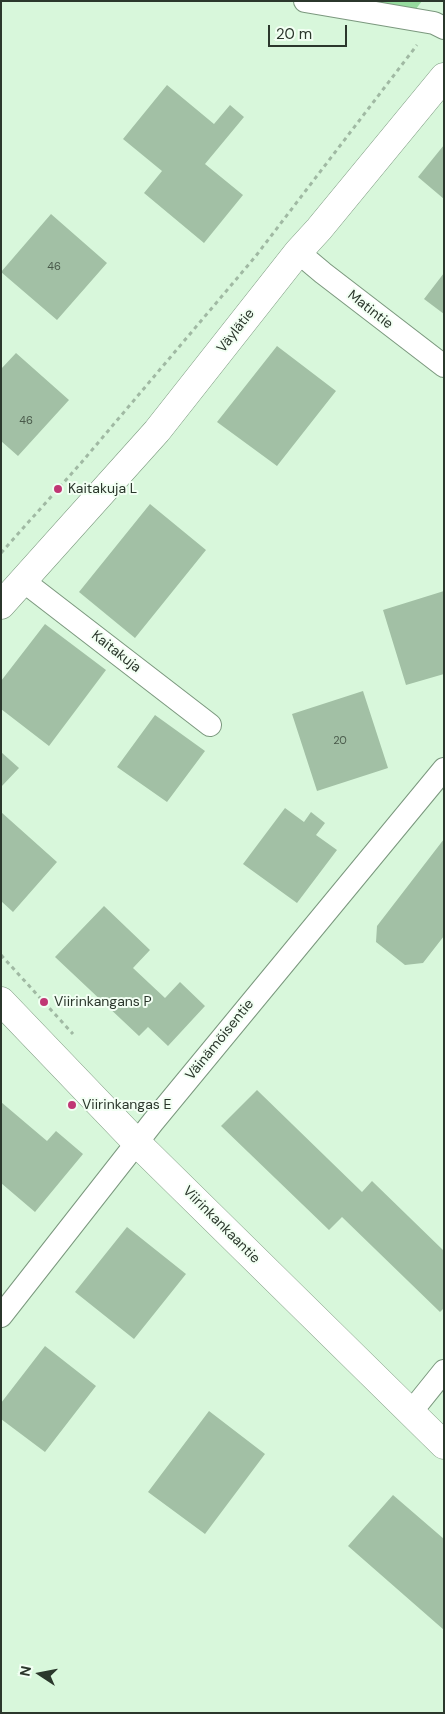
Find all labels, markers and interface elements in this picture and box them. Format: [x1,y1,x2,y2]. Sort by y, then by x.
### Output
scale bar [270,15,349,47]
text: 20 m [276,24,312,44]
house number: 46 [47,260,61,274]
street label: Matintie [344,287,396,333]
street label: Väylätie [214,306,258,356]
house number: 46 [19,414,33,428]
place label: Kaitakuja L [68,481,137,497]
marker: Kaitakuja L [52,483,64,495]
street label: Kaitakuja [88,628,144,676]
house number: 20 [333,734,347,748]
place label: Viirinkangans P [54,994,152,1010]
marker: Viirinkangans P [38,996,50,1008]
street label: Väinämöisentie [182,996,258,1084]
place label: Viirinkangas E [82,1097,171,1113]
marker: Viirinkangas E [66,1099,78,1111]
street label: Viirinkankaantie [179,1183,263,1267]
north arrow [15,1649,65,1699]
text: N [15,1664,35,1678]

